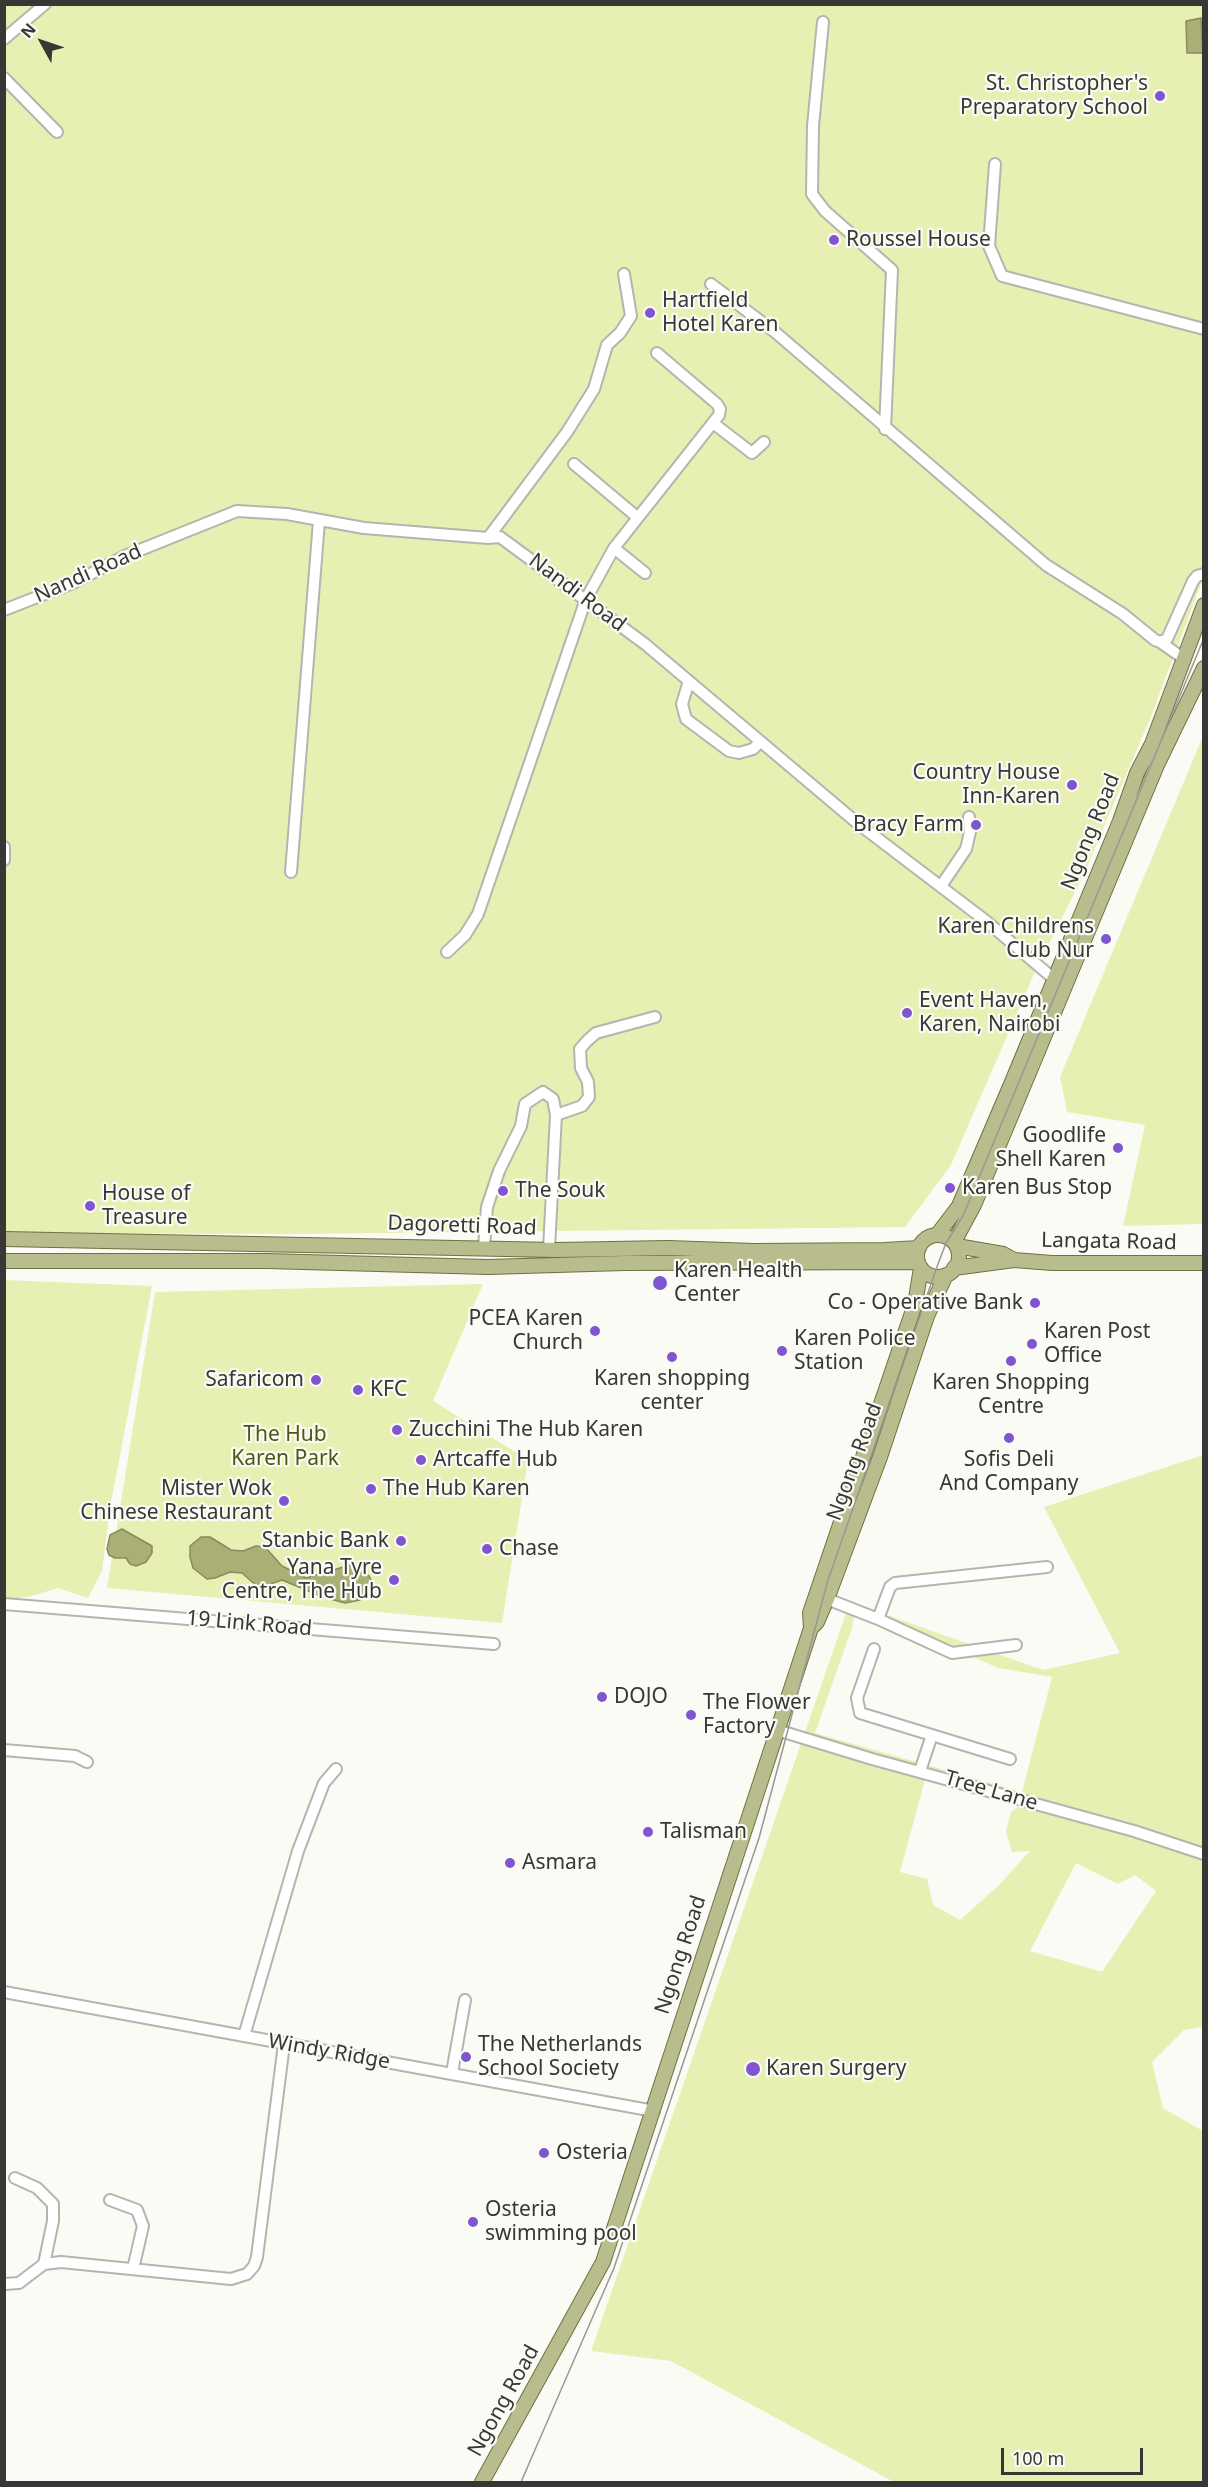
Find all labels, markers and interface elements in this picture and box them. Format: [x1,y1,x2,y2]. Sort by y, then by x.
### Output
north arrow [12,12,72,72]
text: N [16,18,41,42]
place label: St. Christopher's Preparatory School [960,71,1148,121]
marker: St. Christopher's Preparatory School [1153,89,1167,103]
place label: Roussel House [846,227,991,253]
marker: Roussel House [827,233,841,247]
place label: Hartfield Hotel Karen [662,288,778,338]
marker: Hartfield Hotel Karen [643,306,657,320]
street label: Nandi Road [30,539,146,609]
street label: Nandi Road [524,548,630,638]
place label: Country House Inn-Karen [912,760,1060,810]
street label: Ngong Road [1056,770,1126,894]
marker: Country House Inn-Karen [1065,778,1079,792]
place label: Bracy Farm [853,812,964,838]
marker: Bracy Farm [969,818,983,832]
place label: Karen Childrens Club Nur [938,914,1094,964]
marker: Karen Childrens Club Nur [1099,932,1113,946]
place label: Event Haven, Karen, Nairobi [919,988,1060,1038]
marker: Event Haven, Karen, Nairobi [900,1006,914,1020]
place label: Goodlife Shell Karen [995,1123,1106,1173]
marker: Goodlife Shell Karen [1111,1141,1125,1155]
place label: Karen Bus Stop [962,1175,1112,1201]
place label: The Souk [515,1178,605,1204]
place label: House of Treasure [102,1181,191,1231]
marker: Karen Bus Stop [943,1181,957,1195]
marker: The Souk [496,1184,510,1198]
marker: House of Treasure [83,1199,97,1213]
street label: Dagoretti Road [387,1211,537,1241]
street label: Langata Road [1041,1228,1177,1256]
place label: Karen Health Center [674,1258,802,1308]
marker: Karen Health Center [651,1274,669,1292]
place label: Co - Operative Bank [828,1290,1023,1316]
marker: Co - Operative Bank [1028,1296,1042,1310]
place label: PCEA Karen Church [469,1306,583,1356]
place label: Karen Post Office [1044,1319,1150,1369]
marker: PCEA Karen Church [588,1324,602,1338]
place label: Karen Police Station [794,1326,915,1376]
marker: Karen Post Office [1025,1337,1039,1351]
marker: Karen Police Station [775,1344,789,1358]
marker: Karen shopping center [665,1350,679,1364]
marker: Karen Shopping Centre [1004,1354,1018,1368]
place label: Karen shopping center [594,1366,750,1416]
place label: Safaricom [205,1367,304,1393]
place label: Karen Shopping Centre [932,1370,1090,1420]
marker: Safaricom [309,1373,323,1387]
place label: KFC [370,1377,407,1403]
marker: KFC [351,1383,365,1397]
street label: Ngong Road [822,1400,888,1524]
place label: Zucchini The Hub Karen [409,1417,643,1443]
park label: The Hub Karen Park [231,1422,339,1472]
marker: Zucchini The Hub Karen [390,1423,404,1437]
marker: Sofis Deli And Company [1002,1431,1016,1445]
place label: Artcaffe Hub [433,1447,558,1473]
place label: Sofis Deli And Company [940,1447,1078,1497]
marker: Artcaffe Hub [414,1453,428,1467]
place label: Mister Wok Chinese Restaurant [80,1476,272,1526]
place label: The Hub Karen [383,1476,530,1502]
marker: The Hub Karen [364,1482,378,1496]
marker: Mister Wok Chinese Restaurant [277,1494,291,1508]
place label: Stanbic Bank [262,1528,389,1554]
marker: Stanbic Bank [394,1534,408,1548]
place label: Chase [499,1536,559,1562]
marker: Chase [480,1542,494,1556]
place label: Yana Tyre Centre, The Hub [222,1555,382,1605]
marker: Yana Tyre Centre, The Hub [387,1573,401,1587]
street label: 19 Link Road [185,1606,313,1642]
place label: DOJO [614,1684,668,1710]
marker: DOJO [595,1690,609,1704]
place label: The Flower Factory [703,1690,811,1740]
marker: The Flower Factory [684,1708,698,1722]
street label: Tree Lane [942,1766,1040,1816]
place label: Talisman [660,1819,747,1845]
marker: Talisman [641,1825,655,1839]
place label: Asmara [522,1850,597,1876]
marker: Asmara [503,1856,517,1870]
street label: Ngong Road [650,1892,712,2018]
street label: Windy Ridge [266,2029,392,2075]
place label: The Netherlands School Society [478,2032,642,2082]
marker: The Netherlands School Society [459,2050,473,2064]
place label: Karen Surgery [766,2056,906,2082]
marker: Karen Surgery [744,2060,762,2078]
place label: Osteria [556,2140,628,2166]
marker: Osteria [537,2146,551,2160]
place label: Osteria swimming pool [485,2197,637,2247]
marker: Osteria swimming pool [466,2215,480,2229]
street label: Ngong Road [463,2341,545,2461]
scale bar [1004,2436,1146,2474]
text: 100 m [1012,2446,1064,2470]

